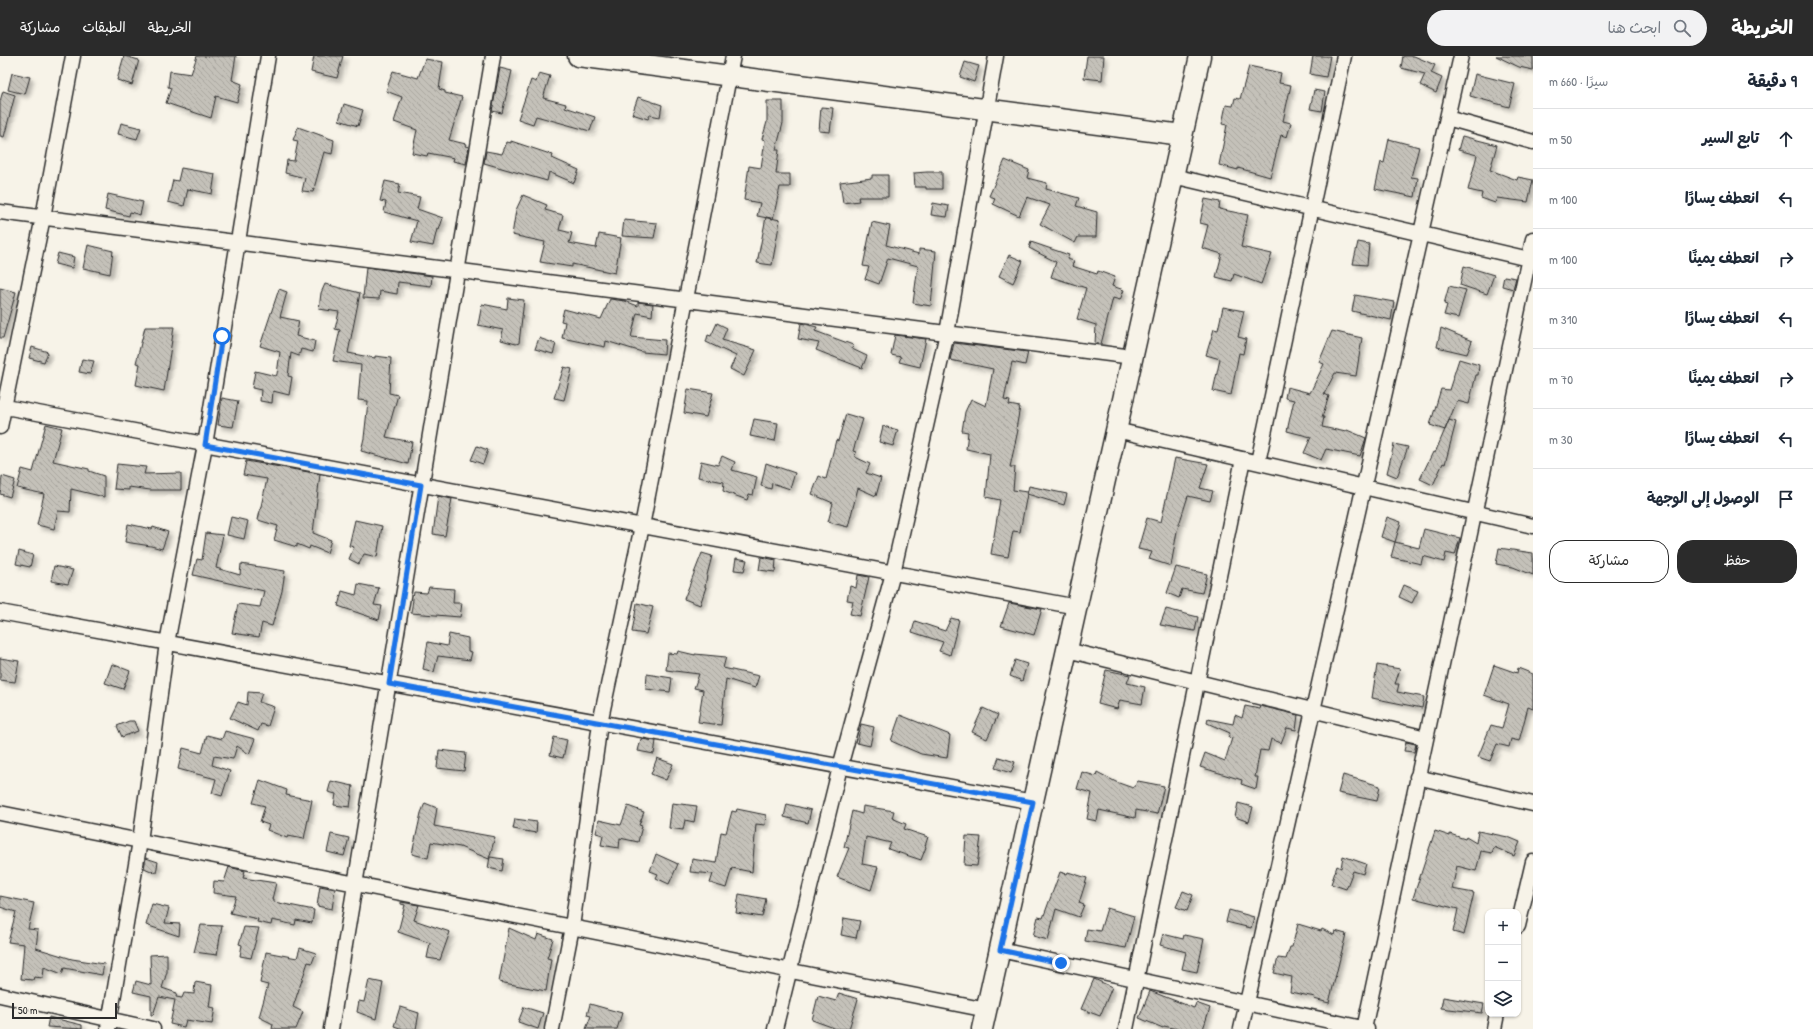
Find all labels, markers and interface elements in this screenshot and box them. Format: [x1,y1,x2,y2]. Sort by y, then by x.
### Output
search box [1427,10,1707,46]
text: الخريطة [1731,14,1793,40]
text: مشاركة [20,17,60,36]
text: الطبقات [82,17,126,36]
text: الخريطة [148,17,191,36]
text: ابحث هنا [1608,17,1661,38]
icon: search [1671,17,1693,39]
text: 9 دقيقة [1748,69,1797,92]
text: سيرًا · 660 m [1549,72,1608,90]
text: تابع السير [1702,127,1759,148]
icon: ahead [1775,128,1797,150]
text: 50 m [1549,130,1572,148]
text: انعطف يسارًا [1685,187,1759,208]
icon: left [1775,188,1797,210]
text: 100 m [1549,190,1577,208]
text: انعطف يمينًا [1689,247,1759,268]
icon: right [1775,248,1797,270]
text: 100 m [1549,250,1577,268]
text: انعطف يسارًا [1685,307,1759,328]
icon: left [1775,308,1797,330]
text: 310 m [1549,310,1577,328]
route start [213,327,231,345]
text: انعطف يمينًا [1689,367,1759,388]
icon: right [1775,368,1797,390]
text: 70 m [1549,370,1573,388]
text: انعطف يسارًا [1685,427,1759,448]
icon: left [1775,428,1797,450]
text: 30 m [1549,430,1573,448]
text: الوصول إلى الوجهة [1647,487,1759,508]
icon: arrive [1775,488,1797,510]
button: مشاركة [1549,540,1669,583]
button: حفظ [1677,540,1797,583]
map controls [1485,909,1521,1017]
button: + [1485,909,1521,945]
button: − [1485,945,1521,981]
route end [1052,954,1070,972]
button: layers [1485,981,1521,1017]
scale bar [12,1001,117,1020]
text: 50 m [18,1003,38,1017]

